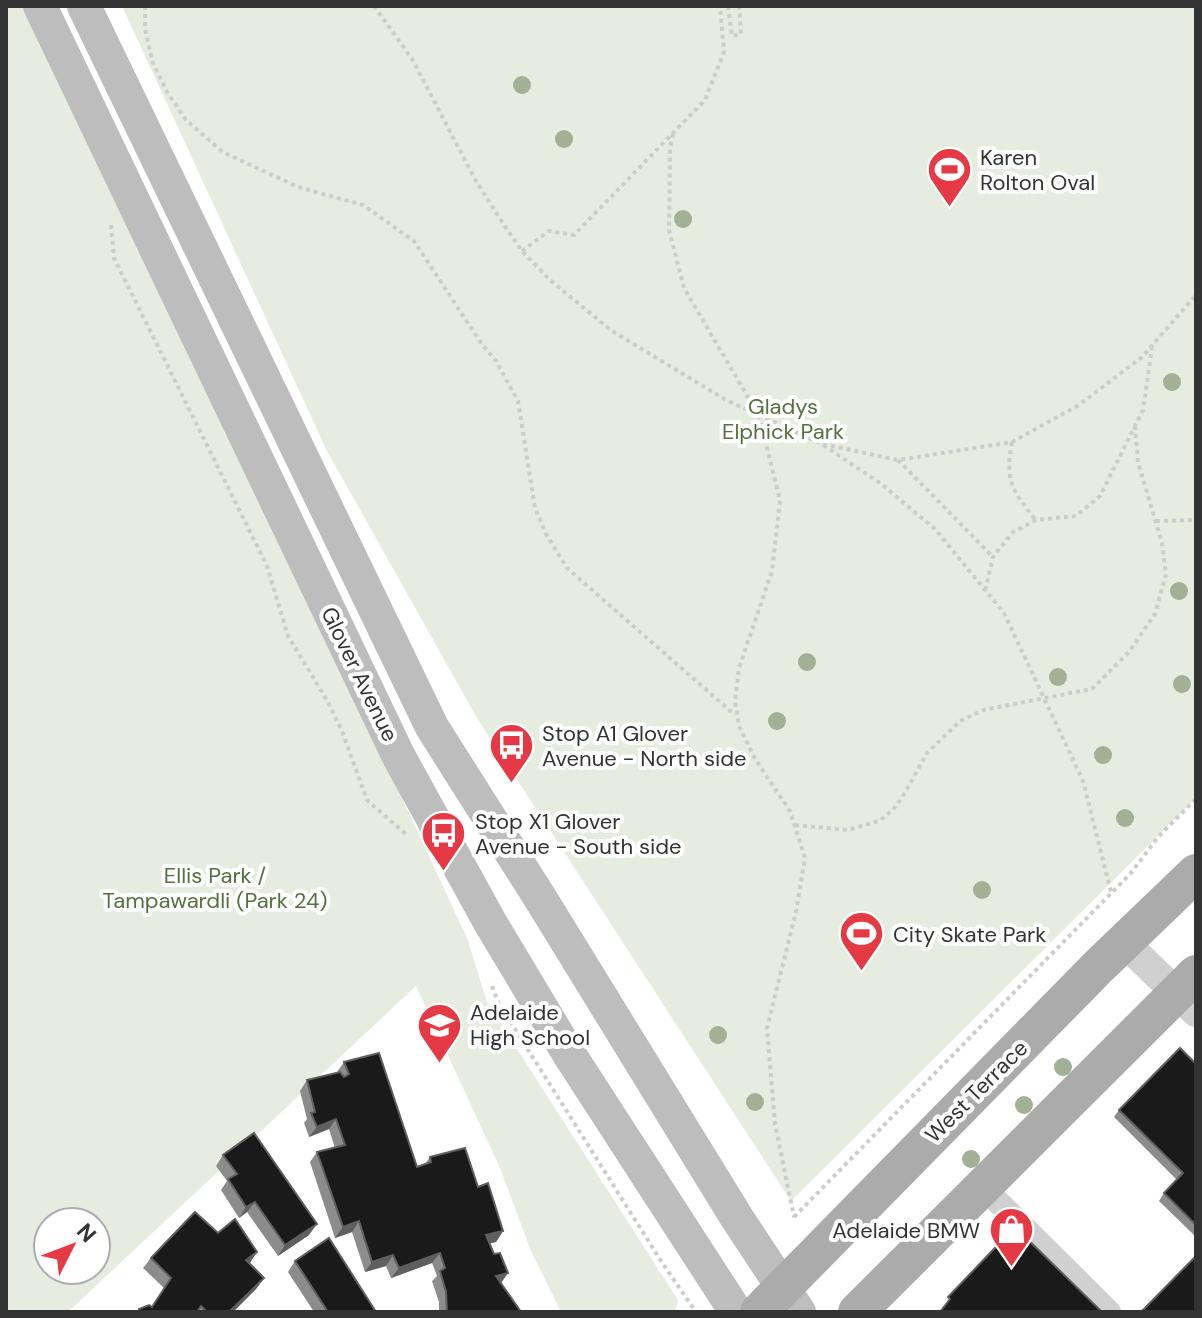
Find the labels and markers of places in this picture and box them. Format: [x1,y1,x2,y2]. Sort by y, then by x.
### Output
place label: Karen Rolton Oval [980,143,1095,197]
sports icon: Karen Rolton Oval [925,146,973,209]
place label: Stop A1 Glover Avenue - North side [542,719,747,773]
bus stop icon: Stop A1 Glover Avenue - North side [487,722,535,785]
place label: Stop X1 Glover Avenue - South side [475,807,682,861]
bus stop icon: Stop X1 Glover Avenue - South side [420,810,468,873]
sports icon: City Skate Park [838,910,886,973]
place label: City Skate Park [893,920,1046,949]
place label: Adelaide High School [470,998,590,1052]
school or university icon: Adelaide High School [415,1001,463,1064]
shop icon: Adelaide BMW [987,1206,1035,1269]
place label: Adelaide BMW [832,1216,980,1245]

